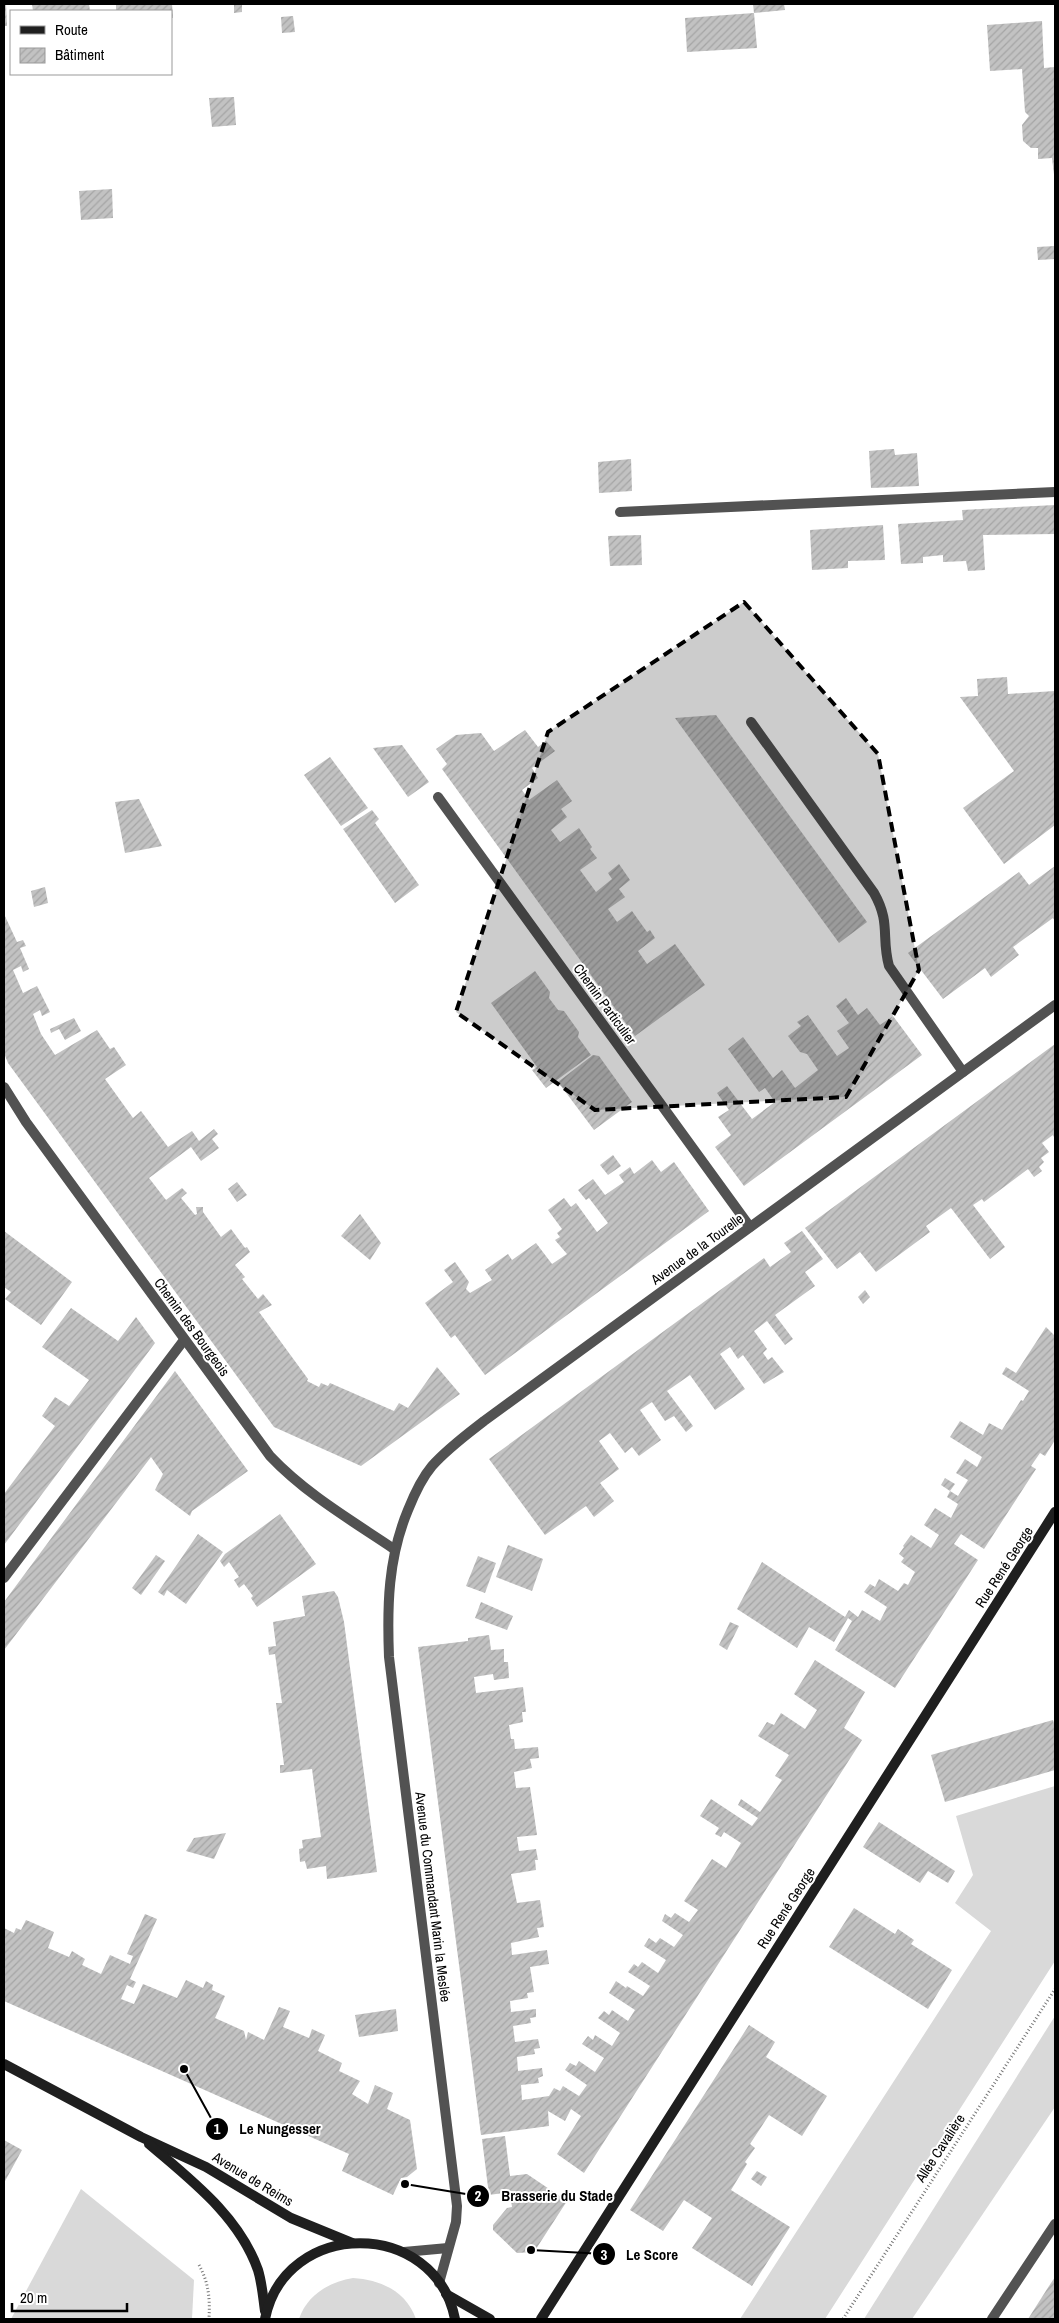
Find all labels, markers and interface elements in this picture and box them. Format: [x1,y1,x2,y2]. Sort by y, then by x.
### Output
legend [10,10,172,75]
text: Route [55,19,88,40]
text: Bâtiment [55,44,105,65]
street label: Chemin Particulier [570,960,641,1048]
street label: Avenue de la Tourelle [646,1209,747,1289]
street label: Chemin des Bourgeois [150,1274,234,1380]
street label: Rue René George [971,1523,1037,1611]
street label: Avenue du Commandant Marin la Meslée [411,1790,455,2003]
street label: Rue René George [753,1864,819,1952]
street label: Allée Cavalière [911,2110,969,2186]
callout: Le Nungesser [205,2114,331,2144]
text: 1 [214,2118,221,2139]
text: Le Nungesser [239,2118,321,2139]
street label: Avenue de Reims [208,2147,297,2210]
callout: Brasserie du Stade [466,2181,622,2211]
text: 2 [475,2185,482,2206]
text: Brasserie du Stade [501,2185,613,2206]
callout: Le Score [591,2239,688,2269]
text: 3 [601,2244,608,2265]
text: Le Score [626,2244,678,2265]
scale bar [12,2280,128,2312]
text: 20 m [20,2287,47,2308]

